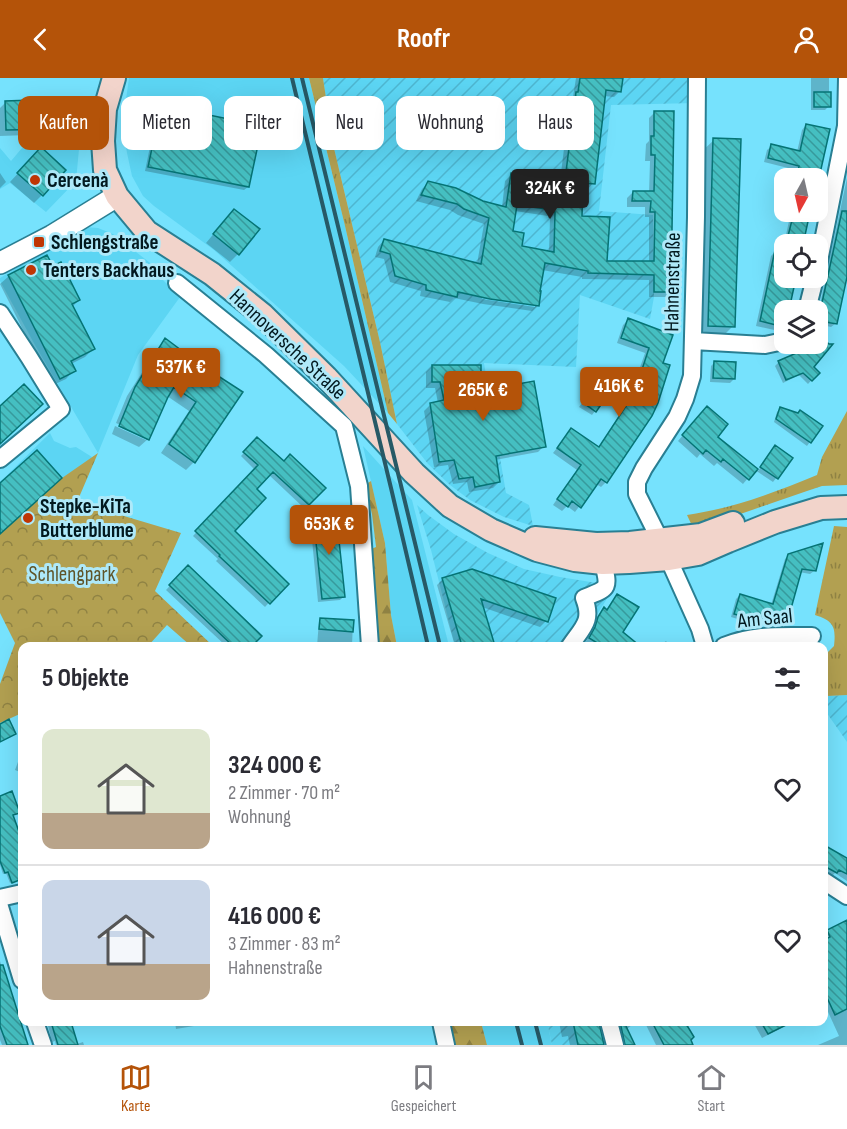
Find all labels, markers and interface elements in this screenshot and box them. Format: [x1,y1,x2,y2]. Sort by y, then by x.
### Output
icon: back [24,23,57,56]
text: Roofr [397,23,450,55]
icon: person [790,23,823,56]
chip: Kaufen [18,96,109,150]
chip: Mieten [121,96,212,150]
chip: Filter [224,96,303,150]
chip: Neu [315,96,384,150]
chip: Wohnung [396,96,505,150]
chip: Haus [517,96,594,150]
place label: Cercenà [47,168,109,193]
north arrow [774,168,828,222]
map controls [774,168,828,354]
pin: 324K € [501,169,599,220]
marker: Cercenà [28,173,42,187]
text: 324K € [525,176,575,200]
place label: Schlengstraße [51,230,159,255]
street label: Hahnenstraße [659,232,686,332]
button: locate [774,234,828,288]
marker: Schlengstraße [32,235,46,249]
place label: Tenters Backhaus [43,258,174,283]
marker: Tenters Backhaus [24,263,38,277]
street label: Hannoversche Straße [224,284,351,405]
button: layers [774,300,828,354]
pin: 537K € [132,348,230,399]
text: 537K € [156,355,206,379]
pin: 416K € [570,367,668,418]
pin: 265K € [434,371,532,422]
text: 416K € [594,374,644,398]
text: 265K € [458,378,508,402]
place label: Stepke-KiTa Butterblume [40,494,134,543]
pin: 653K € [280,505,378,556]
marker: Stepke-KiTa Butterblume [21,511,35,525]
text: 653K € [304,512,354,536]
park label: Schlengpark [29,562,115,587]
street label: Am Saal [735,603,794,634]
icon: filters [771,662,804,695]
text: 5 Objekte [42,663,129,694]
text: 324 000 € [228,750,322,781]
icon: home [90,753,162,825]
icon: heart [771,773,804,806]
text: 2 Zimmer · 70 m² [228,781,340,805]
text: Wohnung [228,805,291,829]
text: 416 000 € [228,901,321,932]
icon: home [90,904,162,976]
icon: heart [771,924,804,957]
text: 3 Zimmer · 83 m² [228,932,341,956]
text: Hahnenstraße [228,956,322,980]
tab: Karte [119,1061,152,1116]
tab: Gespeichert [391,1061,456,1116]
tab: Start [695,1061,728,1116]

